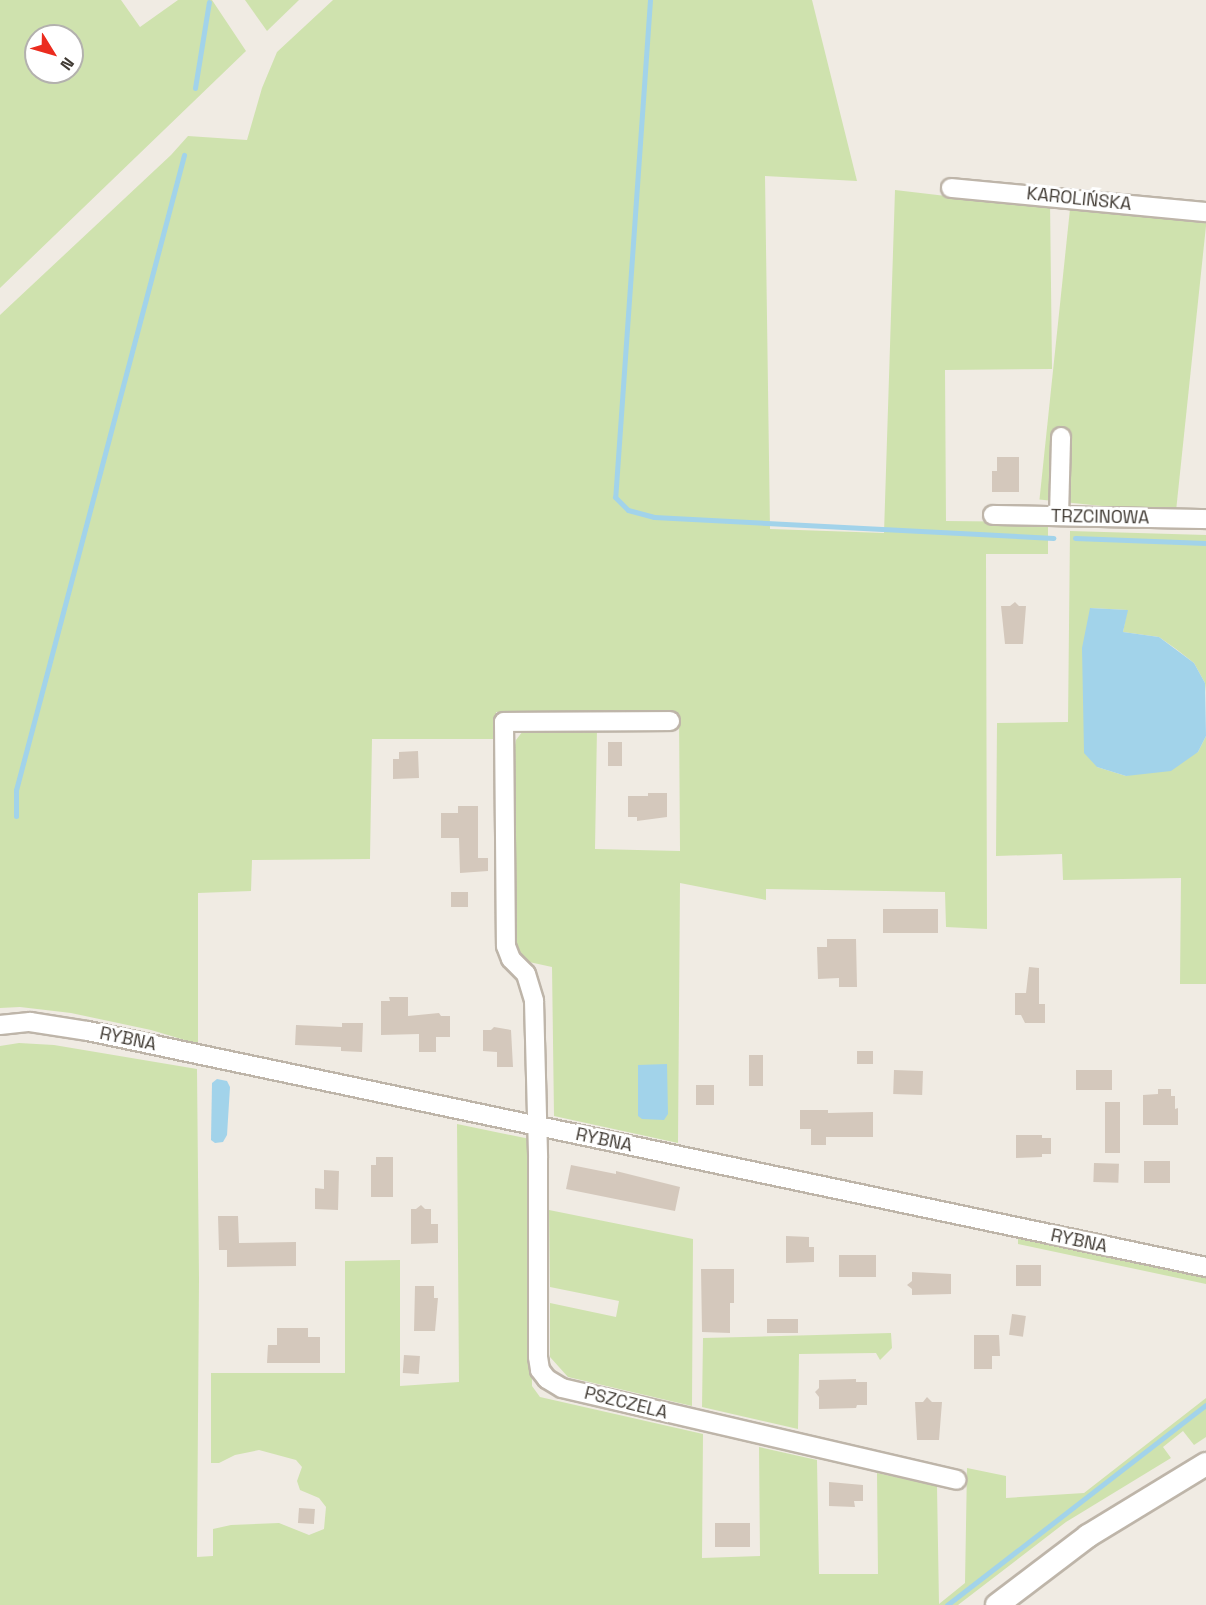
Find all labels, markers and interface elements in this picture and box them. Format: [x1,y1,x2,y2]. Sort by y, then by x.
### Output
north arrow [24,24,84,84]
text: N [56,53,79,75]
street label: KAROLIŃSKA [1026,183,1132,215]
street label: TRZCINOWA [1051,505,1149,529]
street label: RYBNA [98,1022,158,1056]
street label: RYBNA [574,1123,634,1157]
street label: RYBNA [1049,1224,1109,1258]
street label: PSZCZELA [582,1382,670,1424]

